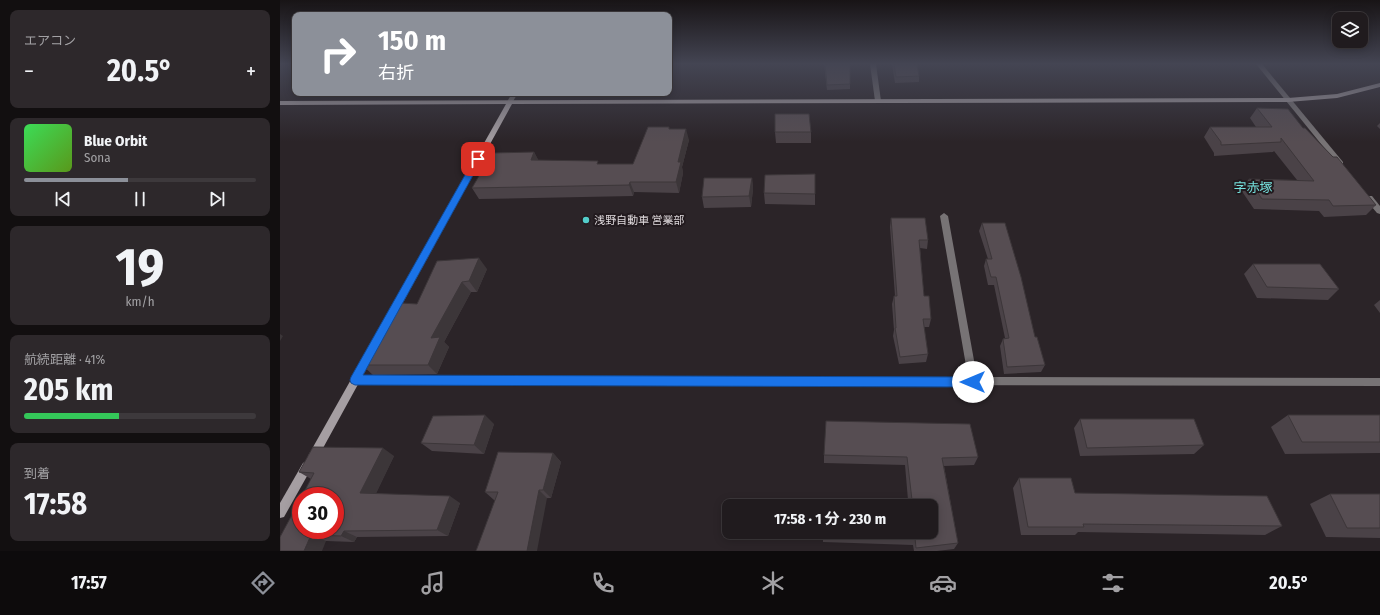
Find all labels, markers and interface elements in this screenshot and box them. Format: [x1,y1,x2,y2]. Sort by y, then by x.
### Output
map controls [1332,12,1368,48]
button: layers [1332,12,1368,48]
text: 150 m [378,24,446,57]
icon: right [312,28,364,80]
text: エアコン [24,33,76,48]
text: 20.5° [107,53,173,89]
text: − [24,58,34,85]
text: + [246,58,256,85]
text: 右折 [378,62,414,84]
text: Blue Orbit [84,132,147,150]
pin [461,142,495,176]
icon: arrive [467,148,489,170]
text: Sona [84,150,111,165]
district label: 字赤塚 [1233,180,1273,195]
icon: previous [52,188,74,210]
icon: pause [129,188,151,210]
icon: next [206,188,228,210]
place label: 浅野自動車 営業部 [594,214,685,227]
marker: 浅野自動車 営業部 [581,215,591,225]
text: 19 [116,236,164,299]
text: km/h [126,294,155,309]
text: 航続距離 · 41% [24,352,105,367]
position arrow [952,361,994,403]
text: 205 km [24,372,113,408]
text: 到着 [24,466,50,481]
text: 17:58 [24,486,87,522]
speed limit sign: 30 [292,487,344,539]
text: 17:58 · 1 分 · 230 m [774,510,886,528]
icon: directions [249,569,277,597]
icon: music [419,569,447,597]
icon: phone [589,569,617,597]
icon: climate [759,569,787,597]
icon: car [929,569,957,597]
icon: filters [1099,569,1127,597]
text: 17:57 [71,572,107,594]
text: 20.5° [1269,572,1309,594]

